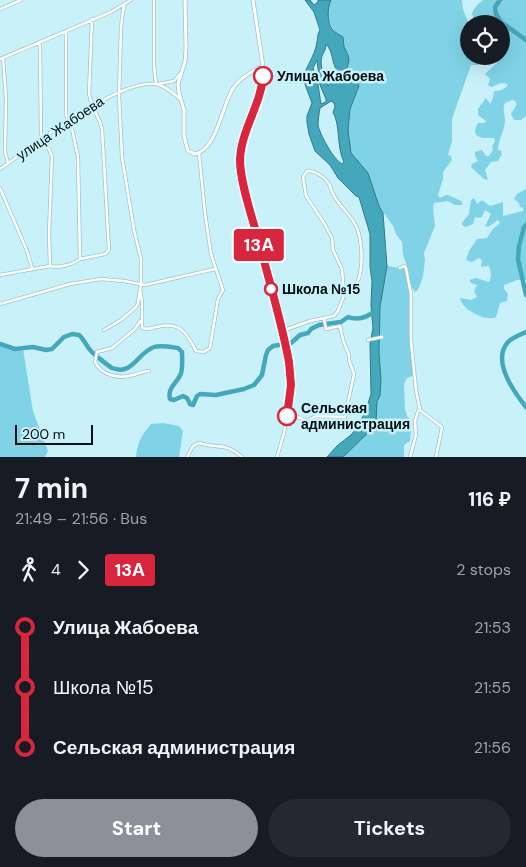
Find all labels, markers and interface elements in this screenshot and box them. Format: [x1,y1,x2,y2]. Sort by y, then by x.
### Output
map controls [460,15,510,65]
button: locate [460,15,510,65]
marker: Улица Жабоева [253,66,273,86]
place label: Улица Жабоева [277,67,384,85]
street label: улица Жабоева [13,92,107,164]
line badge: 13А [230,229,288,261]
text: 13А [244,233,274,257]
place label: Школа №15 [282,280,360,298]
marker: Школа №15 [264,282,278,296]
place label: Сельская администрация [301,399,410,433]
marker: Сельская администрация [277,406,297,426]
scale bar [15,422,92,445]
text: 200 m [22,425,65,443]
text: 7 min [15,470,88,507]
text: 116 ₽ [468,487,511,512]
text: 21:49 – 21:56 · Bus [15,508,147,529]
icon: walk [15,556,43,584]
icon: forward [69,556,97,584]
text: 13А [115,558,145,582]
text: 4 [51,559,61,580]
text: 2 stops [456,559,511,580]
text: Улица Жабоева [53,615,198,640]
text: 21:53 [474,617,511,638]
text: Школа №15 [53,675,154,700]
text: 21:55 [474,677,511,698]
text: Сельская администрация [53,735,295,760]
text: 21:56 [474,737,511,758]
button: Start [15,799,258,857]
button: Tickets [268,799,511,857]

